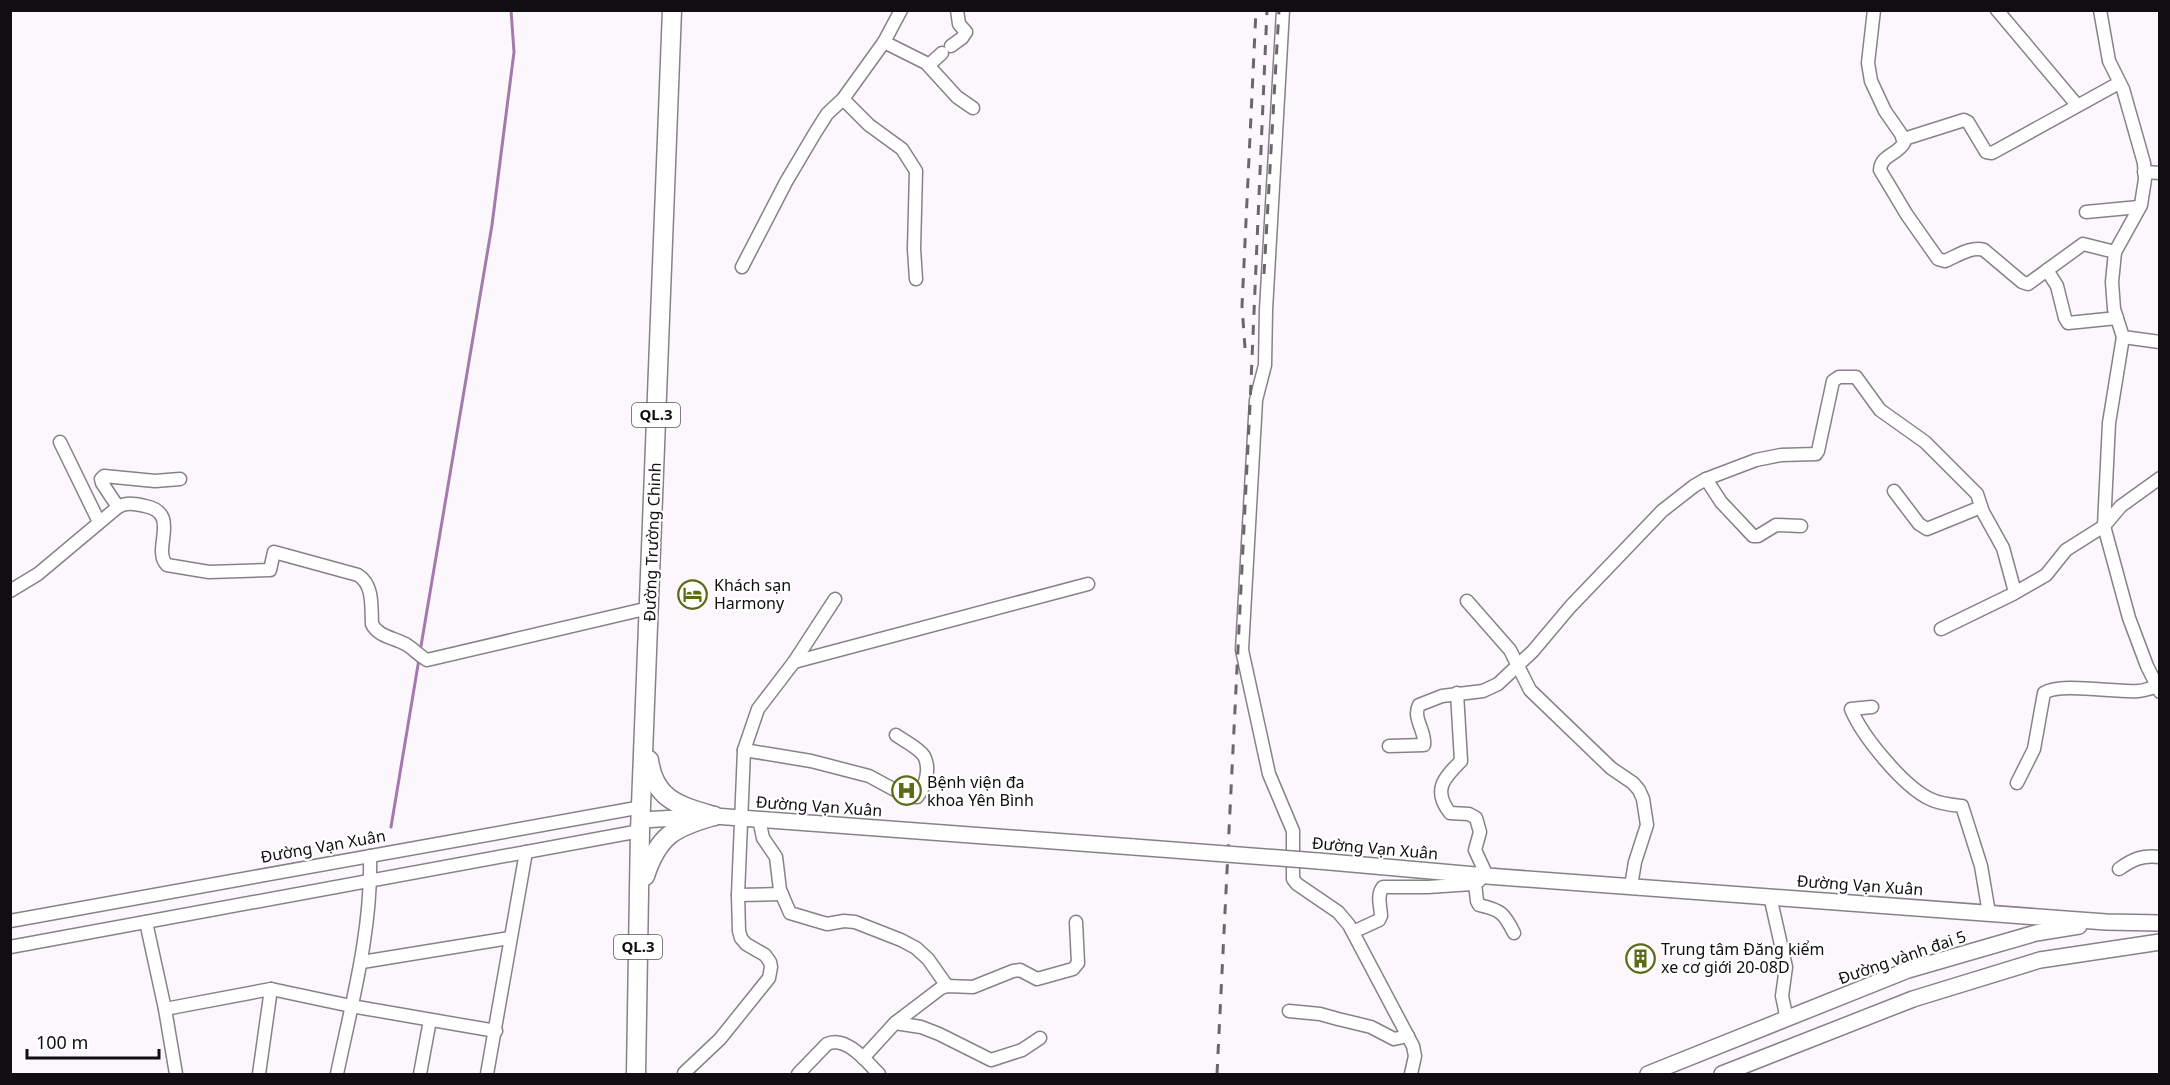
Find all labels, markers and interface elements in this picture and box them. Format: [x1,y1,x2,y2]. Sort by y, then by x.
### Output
road number: QL.3 [632,403,680,427]
street label: Đường Trường Chinh [638,462,666,622]
place label: Khách sạn Harmony [714,574,791,614]
hotel icon: Khách sạn Harmony [677,578,709,610]
place label: Bệnh viện đa khoa Yên Bình [927,771,1034,811]
hospital icon: Bệnh viện đa khoa Yên Bình [890,775,922,807]
street label: Đường Vạn Xuân [755,791,883,821]
street label: Đường Vạn Xuân [259,824,387,868]
street label: Đường Vạn Xuân [1311,832,1439,864]
street label: Đường Vạn Xuân [1796,870,1924,900]
street label: Đường vành đai 5 [1835,925,1969,989]
road number: QL.3 [614,935,662,959]
place label: Trung tâm Đăng kiểm xe cơ giới 20-08D [1661,938,1825,978]
building icon: Trung tâm Đăng kiểm xe cơ giới 20-08D [1624,942,1656,974]
scale bar [27,1022,159,1060]
text: 100 m [36,1030,88,1054]

